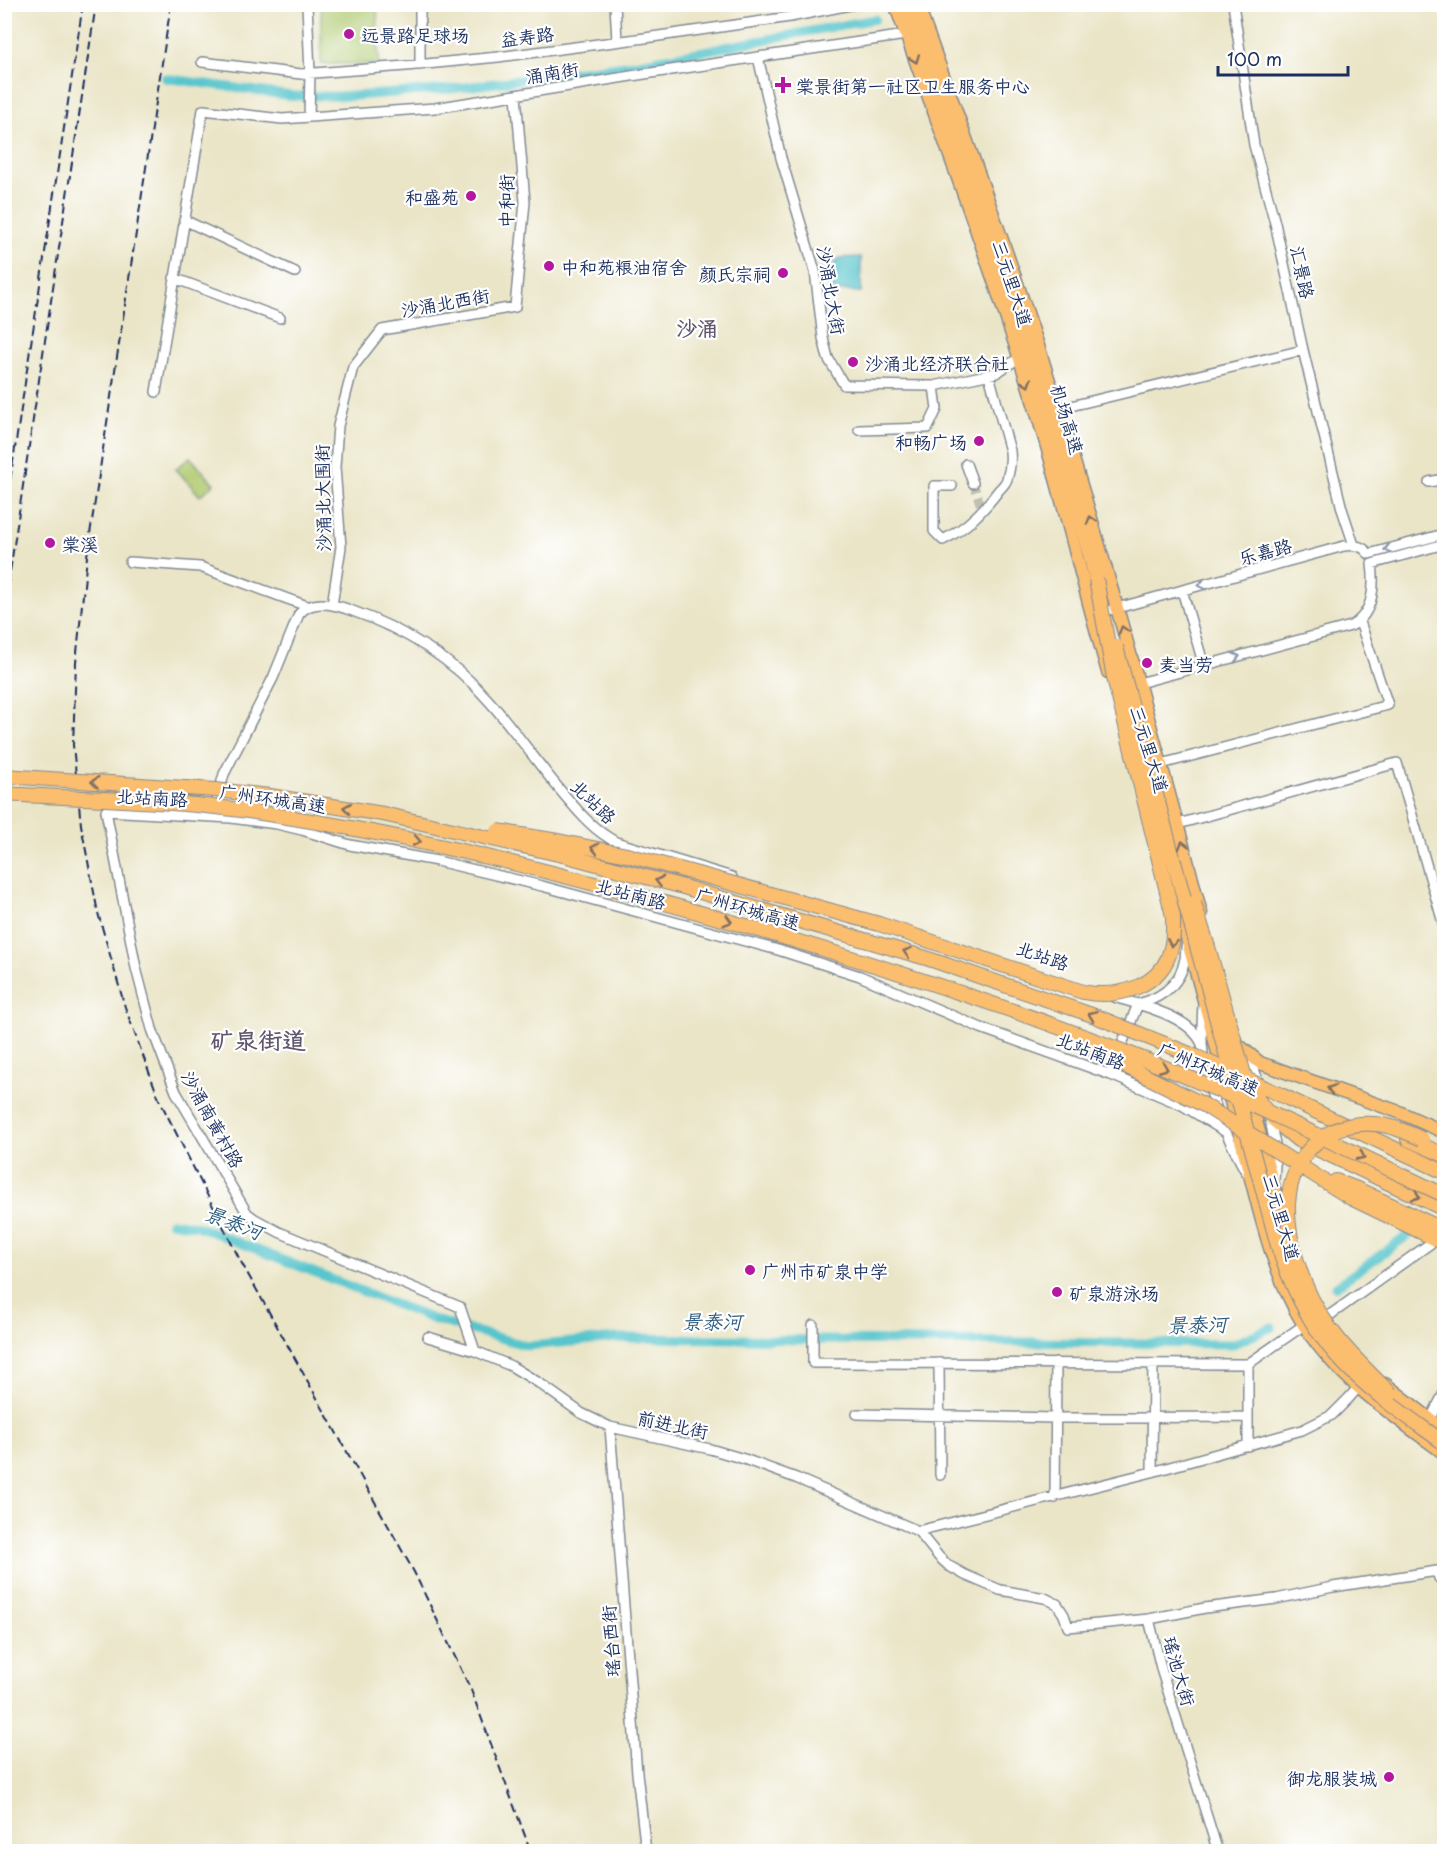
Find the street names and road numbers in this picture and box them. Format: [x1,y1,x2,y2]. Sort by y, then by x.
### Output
street label: 益寿路 [499,19,555,53]
street label: 涌南街 [523,54,581,90]
street label: 中和街 [492,174,519,228]
street label: 三元里大道 [986,236,1040,330]
street label: 沙涌北大街 [811,243,853,337]
street label: 汇景路 [1284,243,1322,301]
street label: 沙涌北西街 [398,281,492,323]
street label: 机场高速 [1045,381,1091,457]
street label: 沙涌北大围街 [308,444,336,552]
street label: 乐嘉路 [1235,531,1295,571]
street label: 三元里大道 [1124,702,1176,796]
street label: 北站路 [565,773,623,829]
street label: 广州环城高速 [218,777,328,819]
street label: 北站南路 [115,782,189,812]
street label: 北站南路 [593,871,669,915]
street label: 广州环城高速 [692,880,804,936]
street label: 北站路 [1013,933,1073,977]
street label: 北站南路 [1053,1024,1129,1076]
street label: 广州环城高速 [1154,1034,1264,1102]
street label: 沙涌南黄村路 [175,1065,251,1173]
street label: 三元里大道 [1257,1170,1307,1264]
street label: 前进北街 [635,1403,711,1445]
street label: 瑶台西街 [594,1604,626,1678]
street label: 瑶池大街 [1157,1633,1203,1709]

